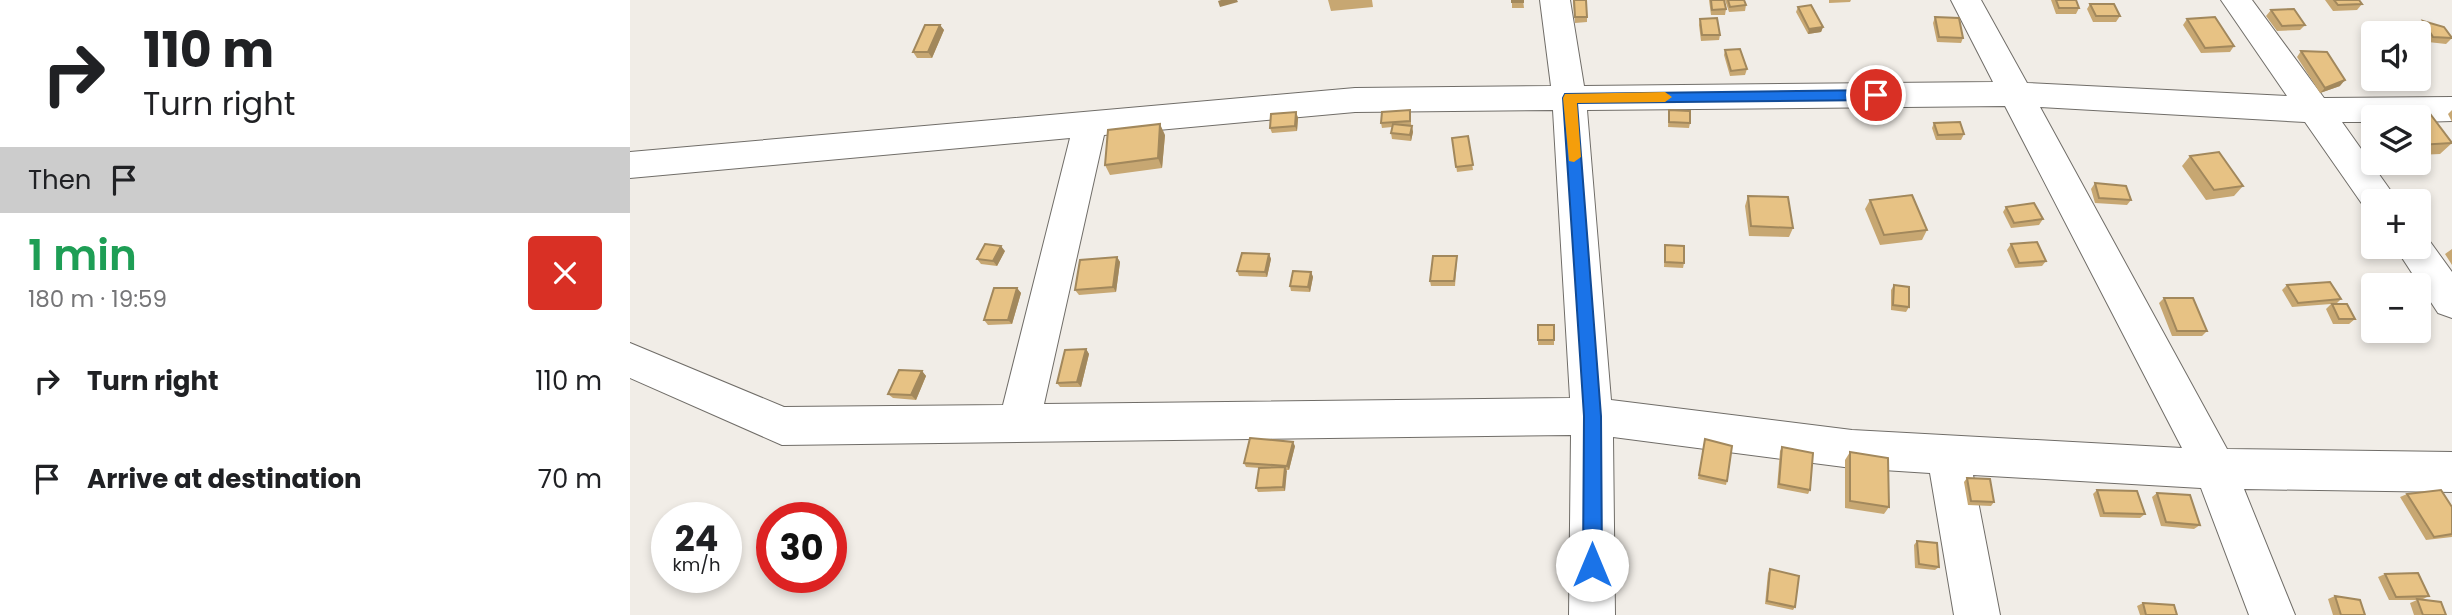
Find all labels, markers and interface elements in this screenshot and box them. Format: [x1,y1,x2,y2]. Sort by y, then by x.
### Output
text: 110 m [143,16,274,84]
map controls [2361,21,2431,343]
button: sound [2361,21,2431,91]
icon: right [28,28,119,119]
pin [1846,65,1906,125]
icon: arrive [1857,76,1895,114]
text: Turn right [143,81,295,126]
button: layers [2361,105,2431,175]
icon: arrive [105,161,143,199]
text: Then [28,162,91,198]
button: + [2361,189,2431,259]
text: 1 min [28,226,137,285]
button: close [528,236,602,310]
button: − [2361,273,2431,343]
text: 180 m · 19:59 [28,283,167,315]
icon: right [28,362,66,400]
text: Turn right [87,363,219,399]
text: 110 m [535,363,602,399]
icon: arrive [28,460,66,498]
text: Arrive at destination [87,461,362,497]
text: 70 m [538,461,602,497]
speed limit sign: 30 [756,502,847,593]
text: 24 [675,514,718,563]
position arrow [1555,528,1629,602]
text: km/h [673,552,720,577]

